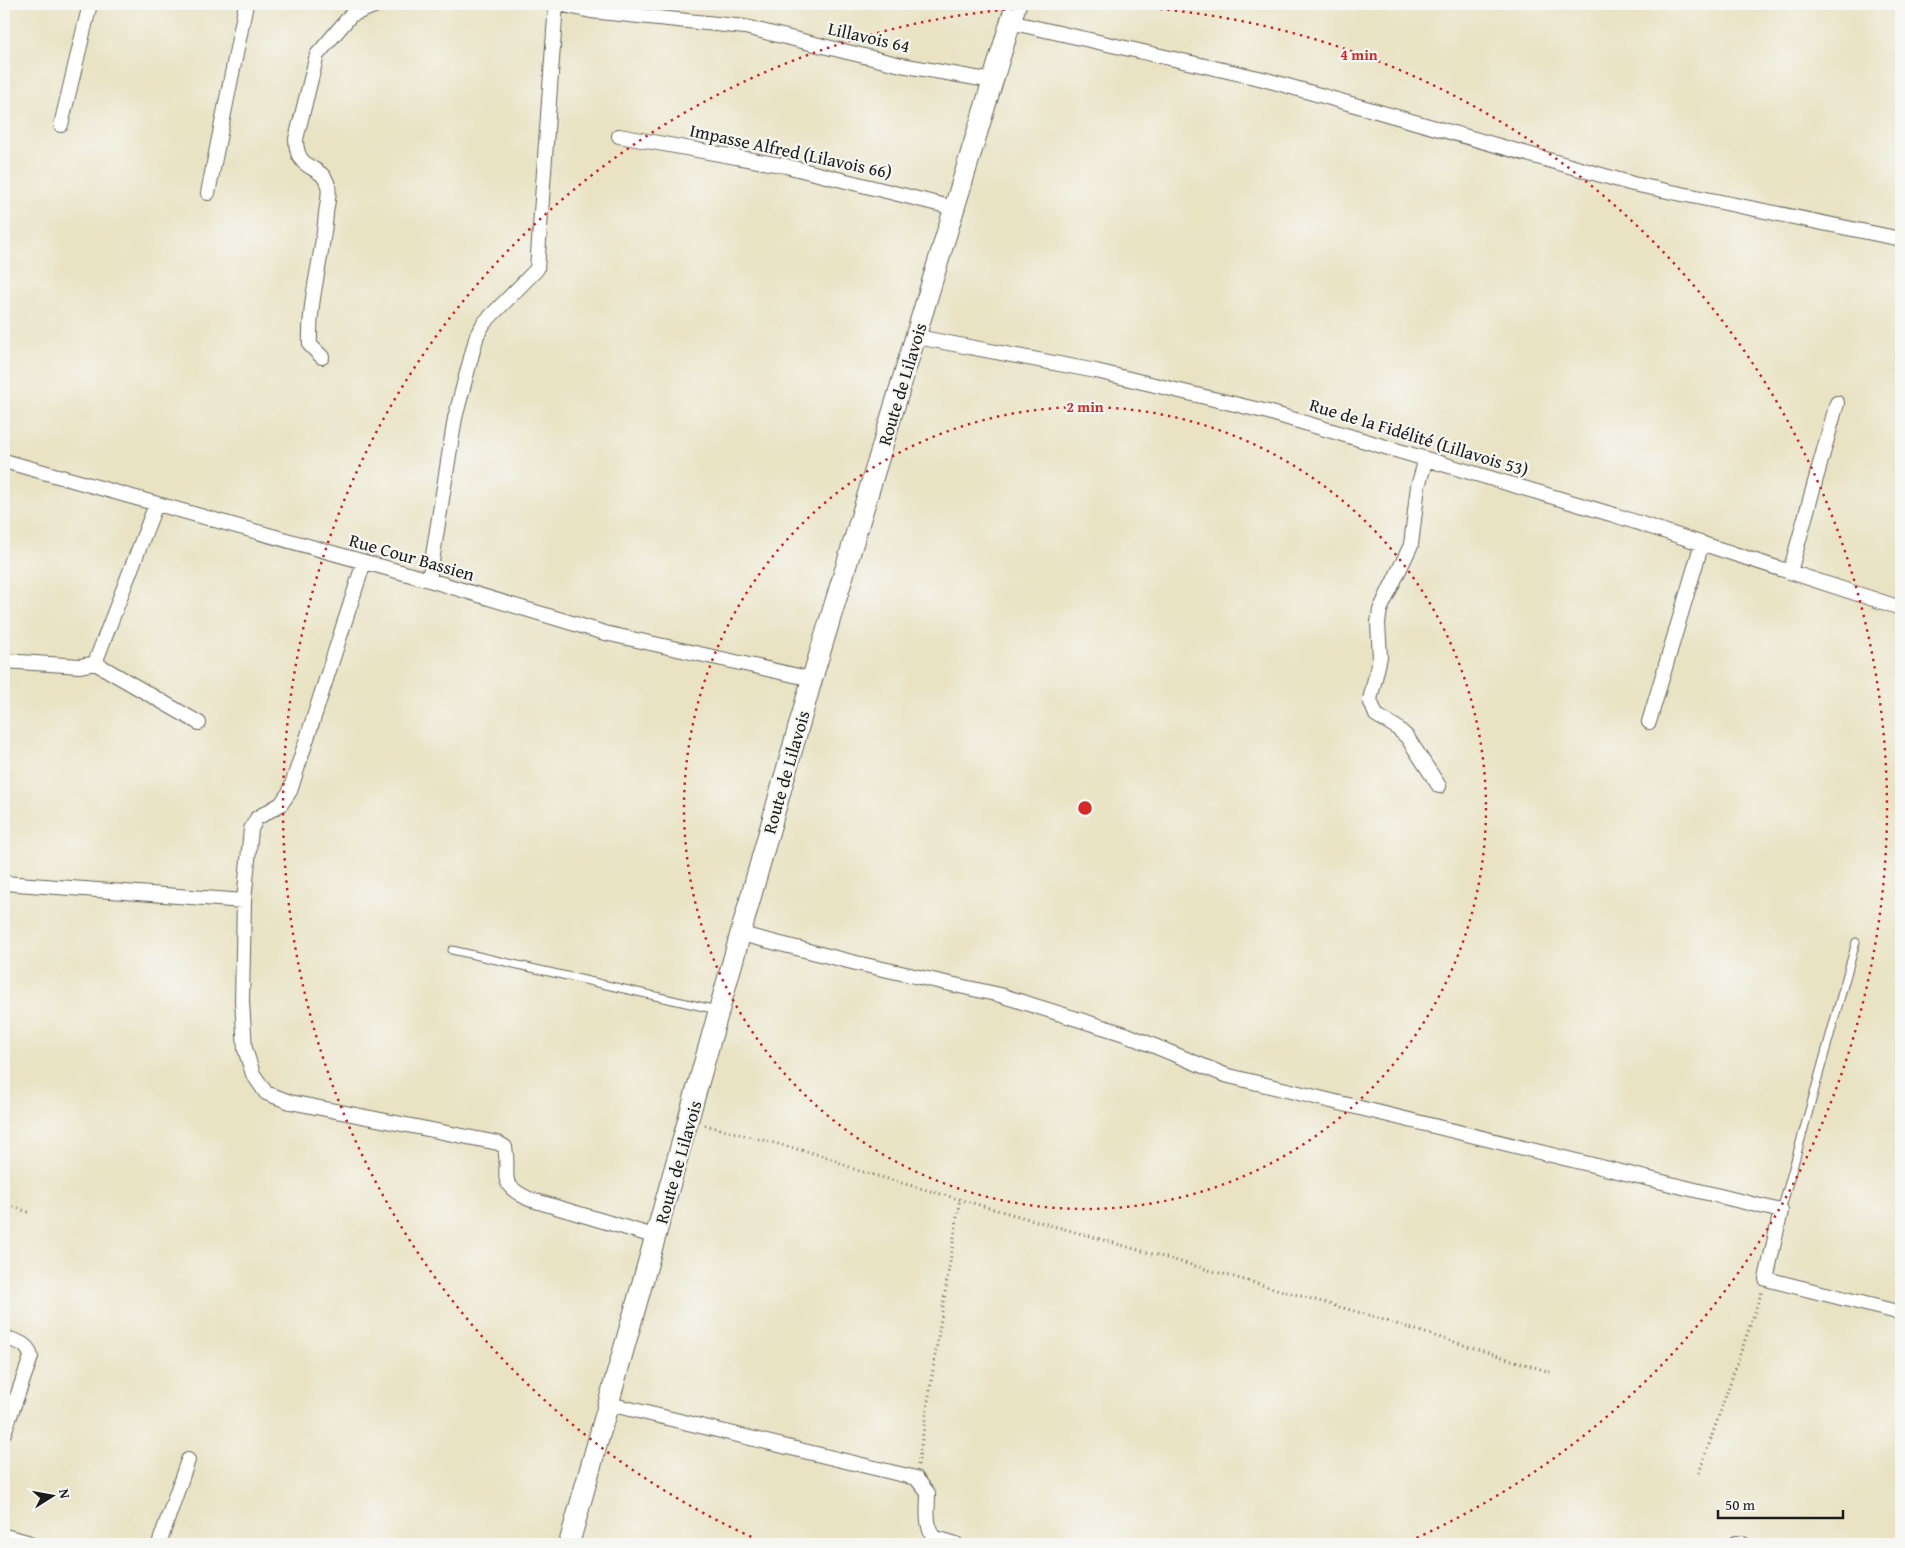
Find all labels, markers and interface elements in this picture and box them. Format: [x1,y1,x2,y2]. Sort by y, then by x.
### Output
street label: Lillavois 64 [825,14,913,60]
text: 4 min [1340,44,1378,65]
street label: Impasse Alfred (Lilavois 66) [687,116,895,186]
street label: Route de Lilavois [870,319,934,449]
street label: Rue de la Fidélité (Lillavois 53) [1306,391,1532,483]
text: 2 min [1066,396,1104,417]
street label: Rue Cour Bassien [346,526,478,588]
street label: Route de Lilavois [755,707,817,837]
centre of rings [1076,799,1094,817]
street label: Route de Lilavois [647,1097,709,1227]
north arrow [28,1470,78,1520]
text: N [54,1487,76,1501]
scale bar [1718,1488,1842,1520]
text: 50 m [1725,1494,1756,1515]

